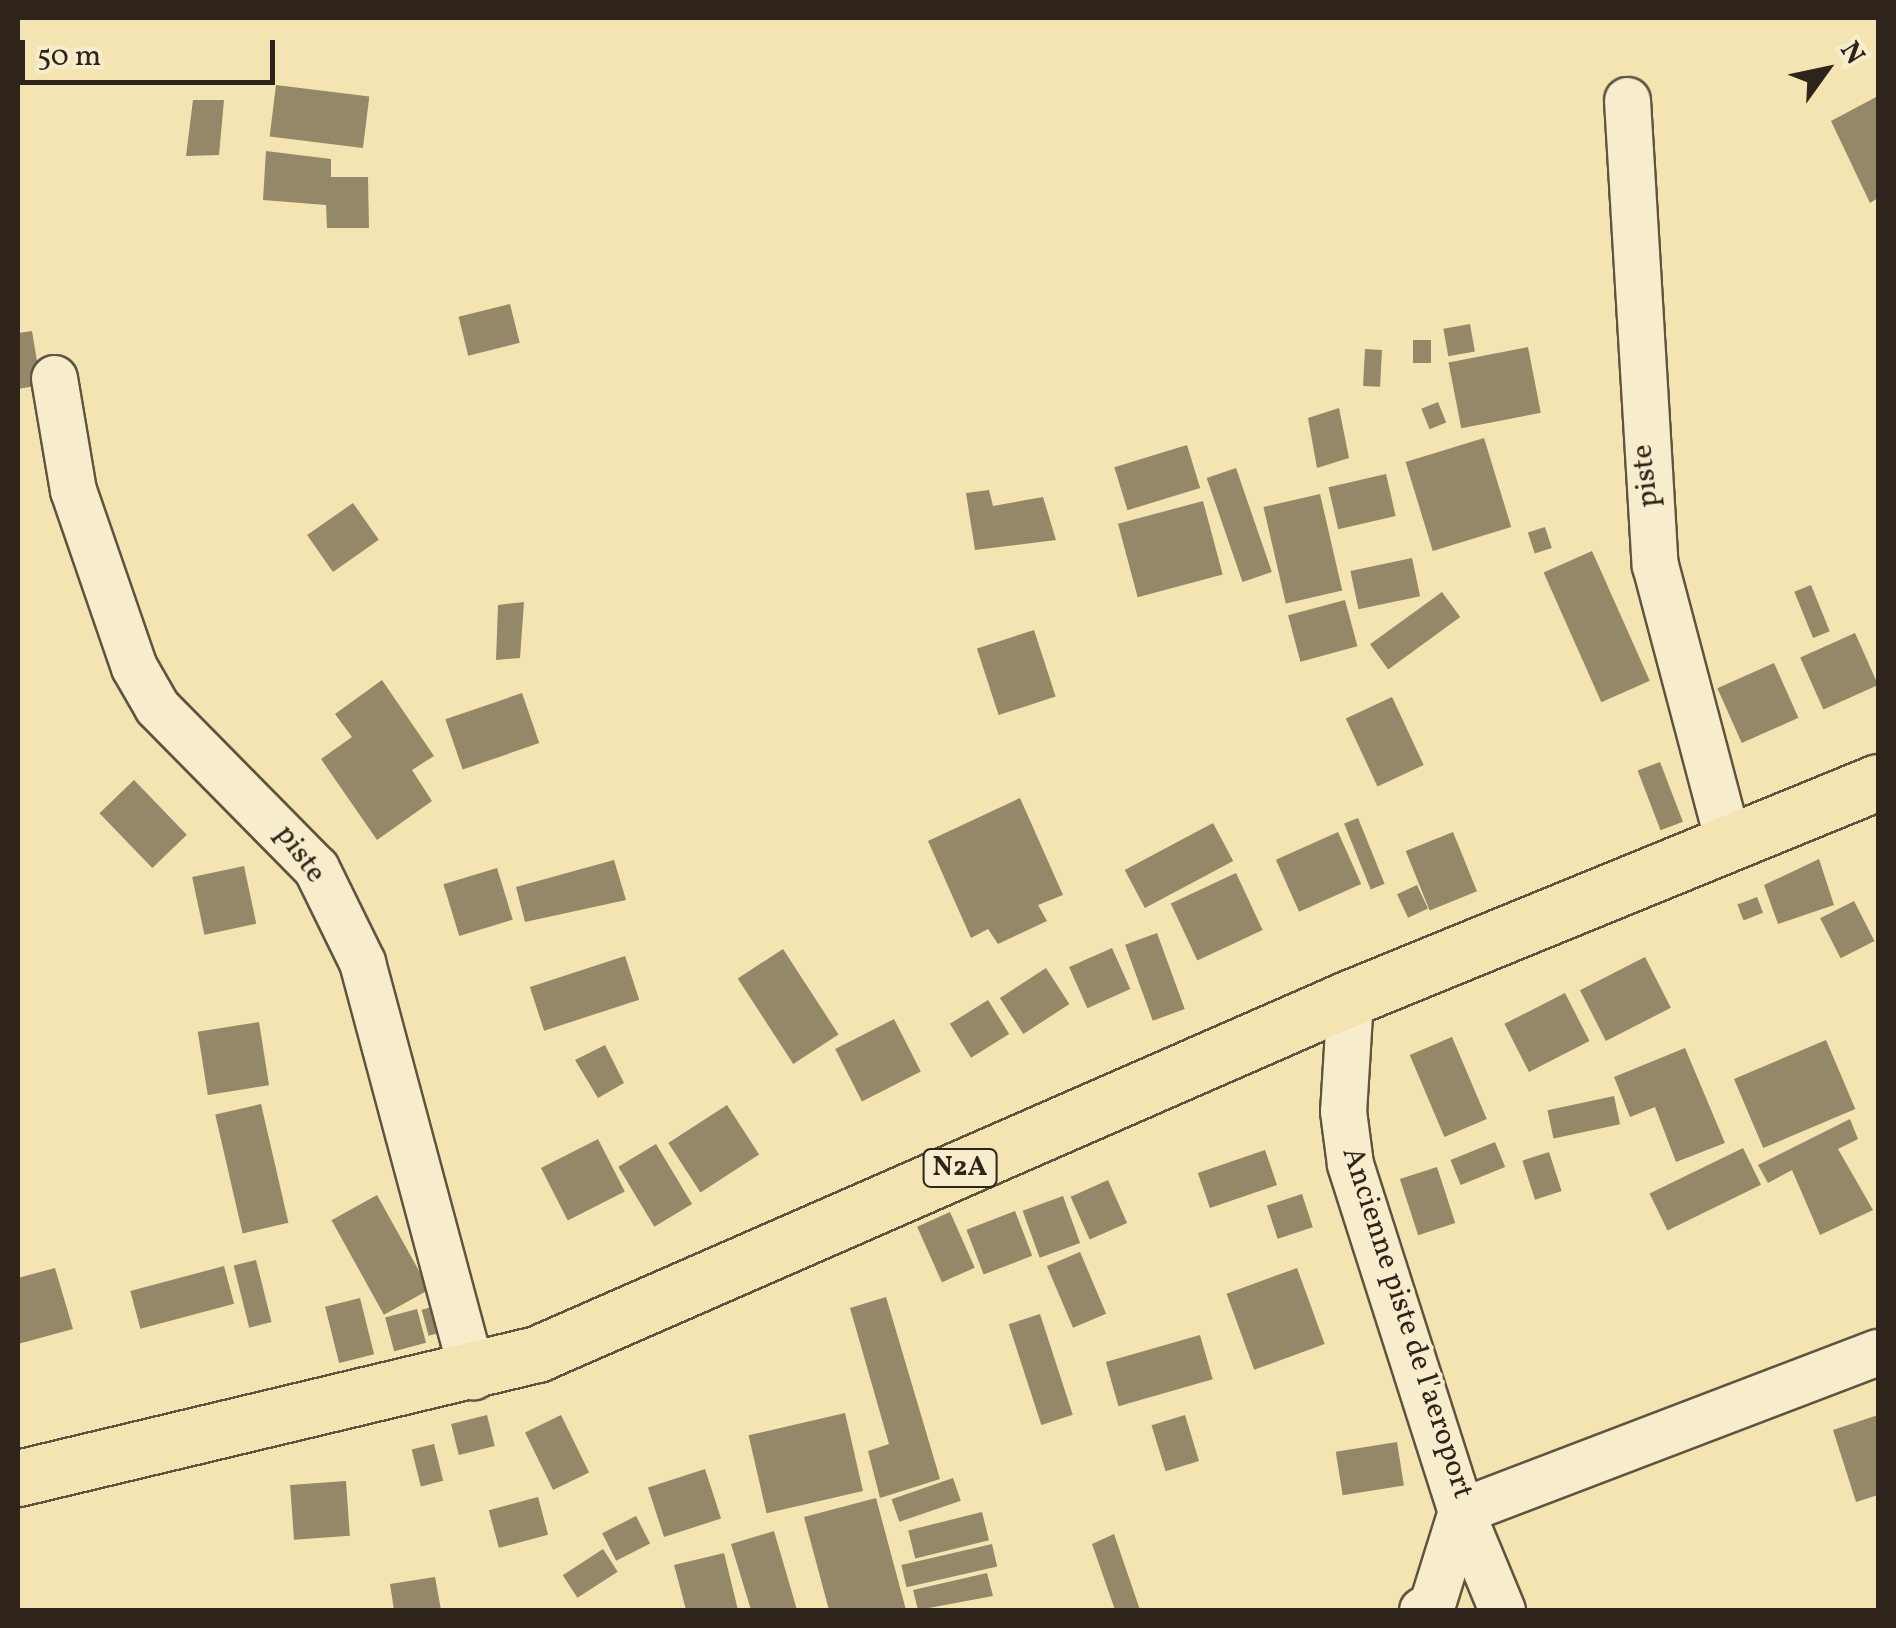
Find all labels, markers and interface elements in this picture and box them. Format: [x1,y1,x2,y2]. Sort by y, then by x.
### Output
scale bar [25,20,280,82]
north arrow [1776,20,1876,120]
text: N [1830,34,1873,73]
text: 50 m [37,36,101,78]
street label: piste [1625,443,1667,509]
street label: piste [267,818,333,890]
street label: Ancienne piste de l'aeroport [1333,1143,1481,1503]
road number: N2A [922,1145,998,1191]

